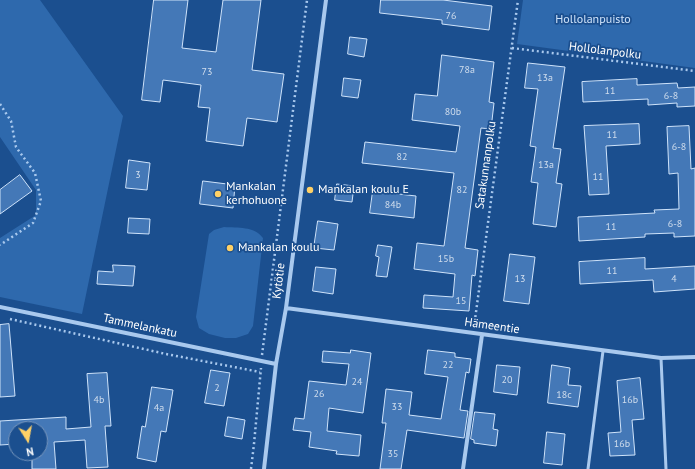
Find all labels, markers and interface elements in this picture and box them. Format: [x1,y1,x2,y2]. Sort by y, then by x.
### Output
house number: 76 [446,10,456,22]
park label: Hollolanpuisto [555,13,631,27]
street label: Hollolanpolku [568,39,642,63]
house number: 78a [459,64,475,76]
house number: 73 [202,66,212,78]
house number: 13a [537,72,553,84]
house number: 11 [605,85,615,97]
house number: 6-8 [664,90,678,102]
house number: 80b [445,106,461,118]
street label: Satakunnanpolku [473,120,499,210]
house number: 11 [607,129,617,141]
house number: 6-8 [672,141,686,153]
house number: 82 [397,151,407,163]
house number: 13a [538,159,554,171]
house number: 3 [135,169,141,181]
house number: 11 [593,171,603,183]
place label: Mankalan kerhohuone [226,180,287,208]
place label: Mankalan koulu E [318,183,409,197]
house number: 82 [457,184,467,196]
marker: Mankalan koulu E [305,185,315,195]
marker: Mankalan kerhohuone [213,189,223,199]
house number: 84b [385,199,401,211]
house number: 6-8 [668,218,682,230]
house number: 11 [606,221,616,233]
place label: Mankalan koulu [238,241,319,255]
marker: Mankalan koulu [225,243,235,253]
house number: 15b [438,253,454,265]
street label: Kytötie [270,262,288,300]
house number: 11 [607,265,617,277]
house number: 13 [515,273,525,285]
house number: 4 [671,273,677,285]
house number: 15 [456,295,466,307]
street label: Tammelankatu [102,311,178,341]
street label: Hämeentie [463,315,521,337]
house number: 22 [443,359,453,371]
house number: 20 [502,374,512,386]
house number: 24 [352,376,362,388]
house number: 2 [214,382,220,394]
house number: 26 [314,388,324,400]
house number: 18c [556,389,572,401]
house number: 4b [94,394,104,406]
house number: 16b [622,394,638,406]
house number: 33 [392,401,402,413]
house number: 4a [154,402,164,414]
north arrow [8,421,48,461]
house number: 16b [614,438,630,450]
text: N [25,444,35,459]
house number: 35 [388,448,398,460]

